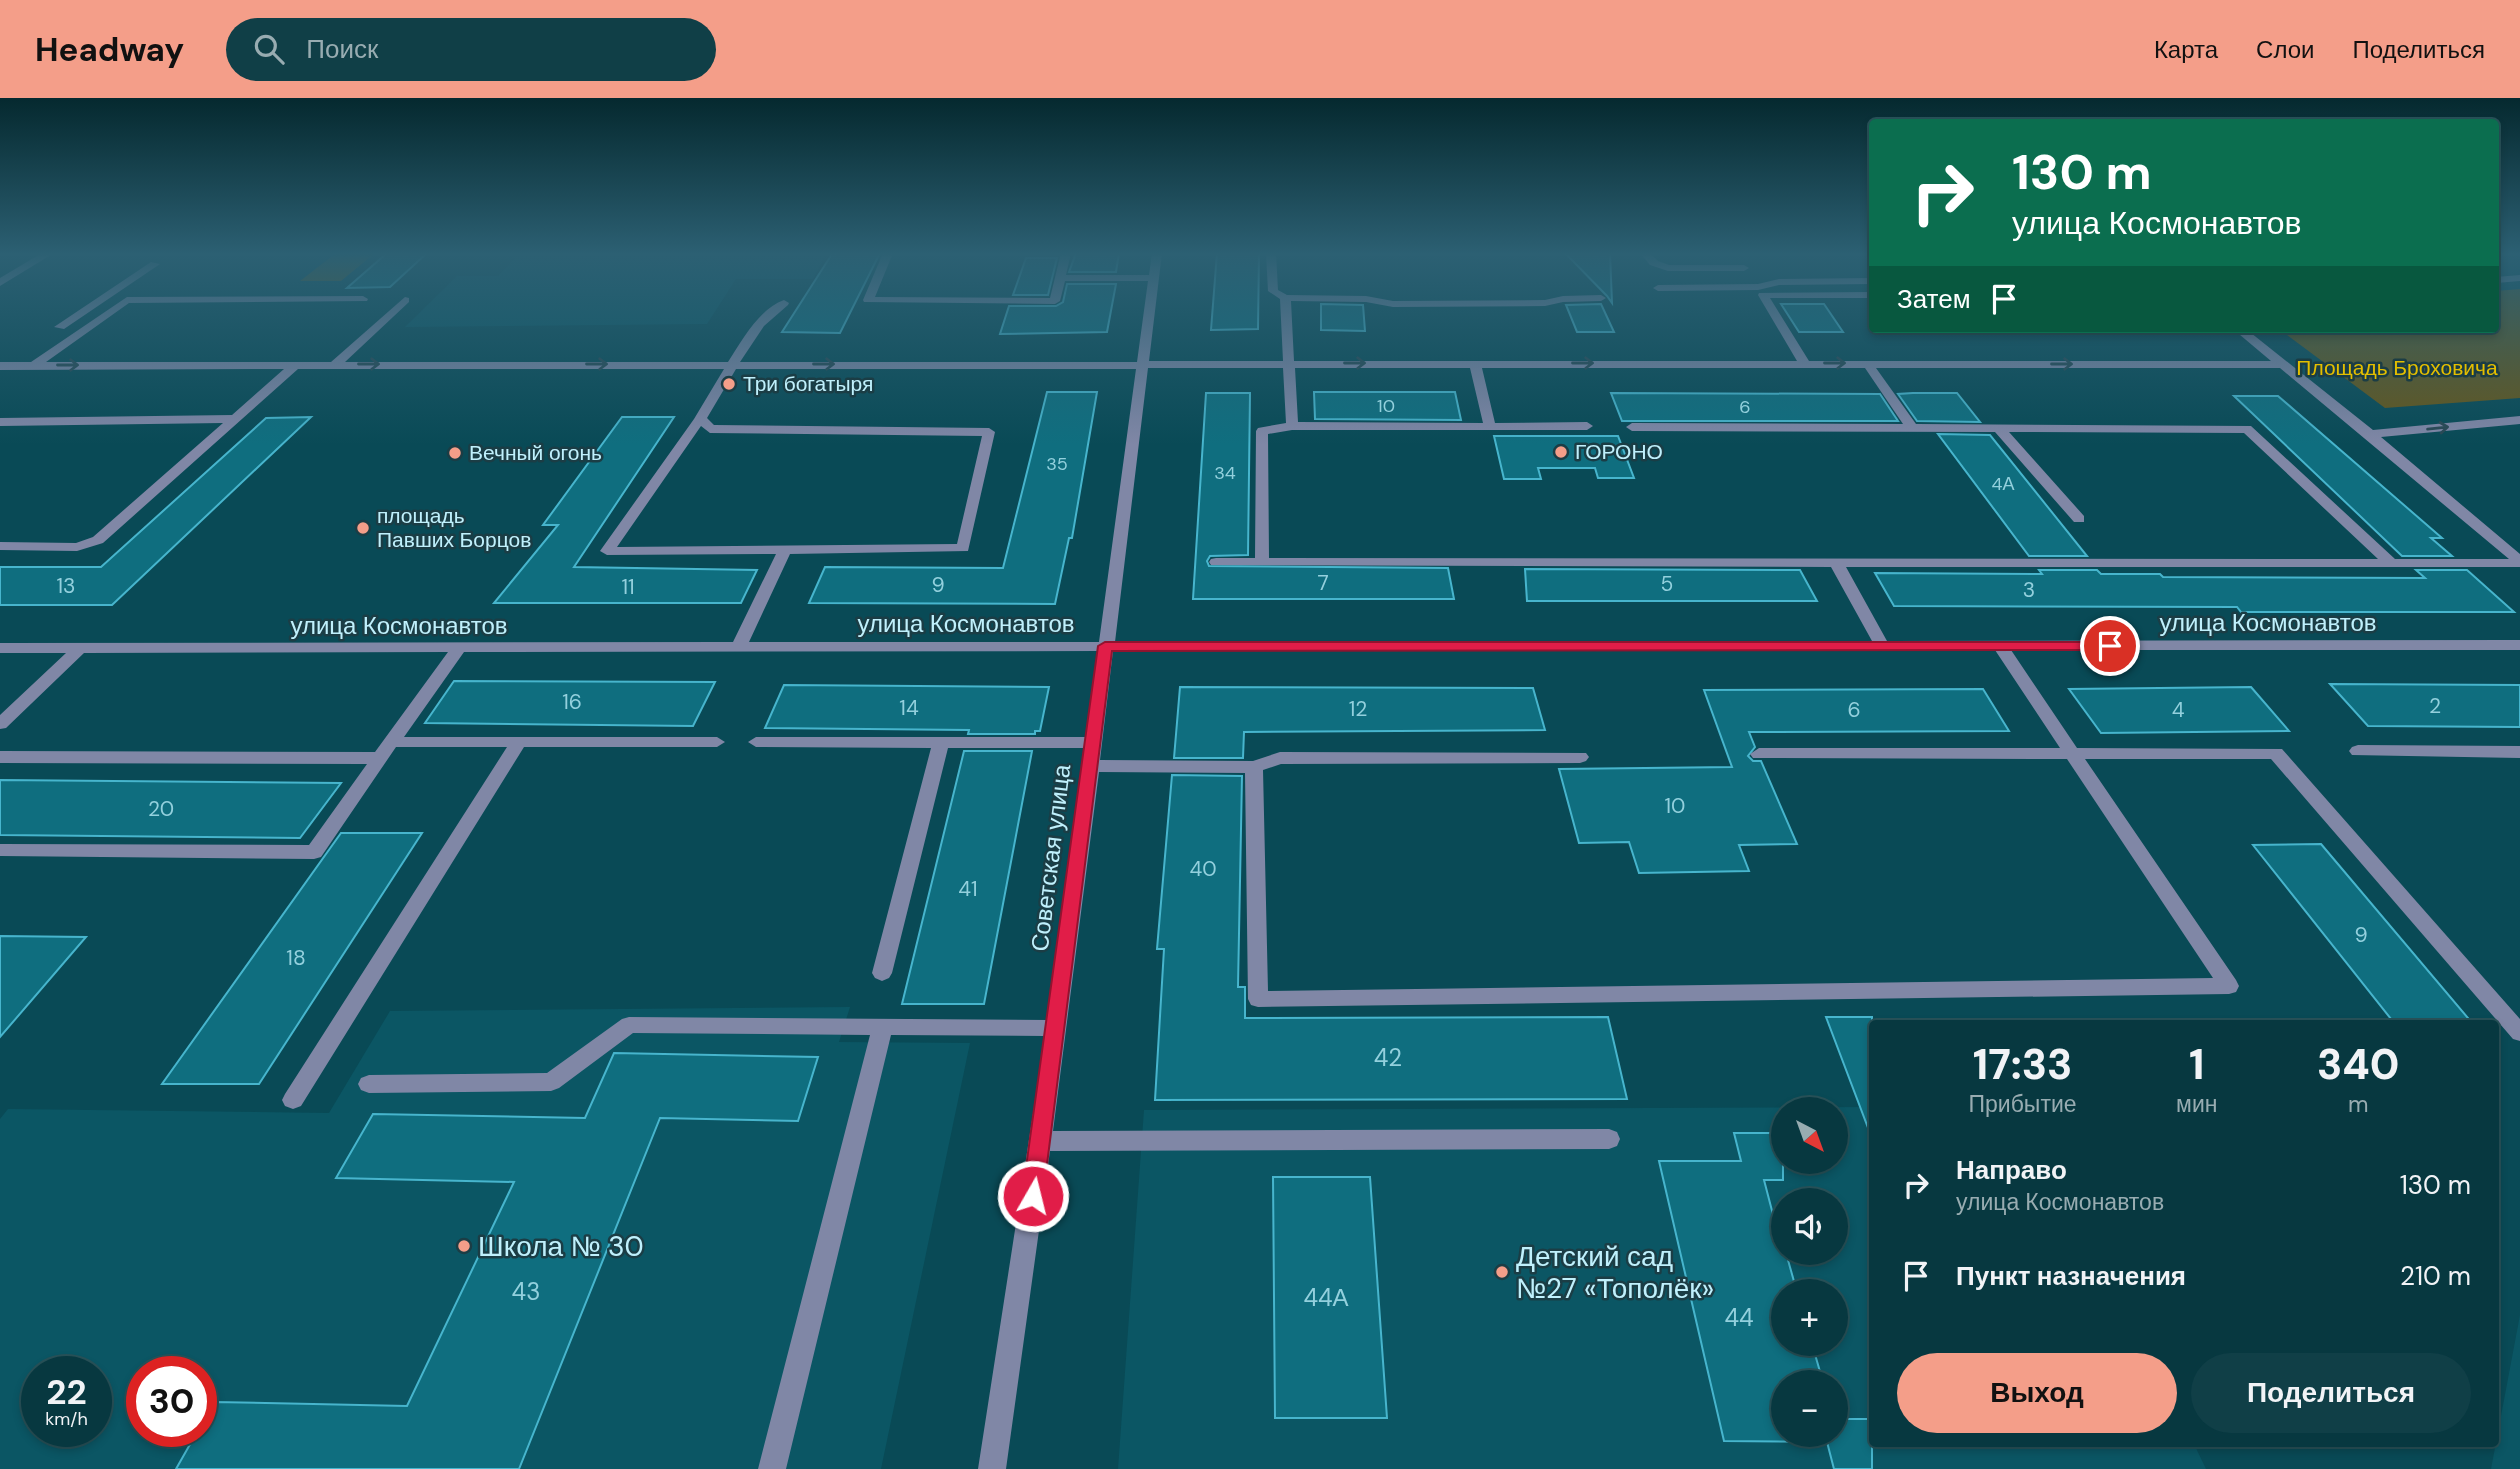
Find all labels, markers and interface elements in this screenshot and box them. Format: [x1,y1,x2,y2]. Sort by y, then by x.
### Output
search box [226,18,716,81]
text: Headway [35,28,184,71]
icon: search [250,30,288,68]
text: Поиск [306,32,378,66]
text: Карта [2154,34,2218,65]
text: Слои [2256,34,2314,65]
text: Поделиться [2352,34,2485,65]
text: 130 m [2012,140,2152,204]
icon: right [1897,147,1988,238]
text: улица Космонавтов [2012,202,2302,244]
icon: arrive [1985,280,2023,318]
text: Затем [1897,282,1971,316]
park label: Площадь Броховича [2296,354,2498,382]
one-way arrow [1344,356,1367,370]
one-way arrow [1571,356,1594,370]
one-way arrow [1823,356,1846,370]
one-way arrow [357,357,380,371]
one-way arrow [585,357,608,371]
one-way arrow [812,357,835,371]
one-way arrow [2051,357,2074,371]
one-way arrow [56,358,79,372]
place label: Три богатыря [743,370,873,398]
marker: Три богатыря [721,376,737,392]
house number: 10 [1377,394,1395,418]
house number: 6 [1739,395,1751,419]
one-way arrow [2426,421,2449,434]
place label: ГОРОНО [1575,438,1663,466]
place label: Вечный огонь [469,439,602,467]
marker: ГОРОНО [1553,444,1569,460]
marker: Вечный огонь [447,445,463,461]
house number: 35 [1046,452,1068,476]
house number: 34 [1214,461,1236,485]
house number: 4А [1992,472,2014,496]
place label: площадь Павших Борцов [377,502,531,554]
marker: площадь Павших Борцов [355,520,371,536]
house number: 7 [1317,569,1329,597]
house number: 5 [1661,570,1673,598]
house number: 9 [931,571,945,599]
house number: 13 [57,572,75,600]
house number: 11 [621,573,635,601]
house number: 3 [2023,576,2035,604]
street label: улица Космонавтов [2159,607,2377,638]
street label: улица Космонавтов [857,608,1075,639]
street label: улица Космонавтов [290,610,508,641]
pin [2080,616,2140,676]
icon: arrive [2091,627,2129,665]
house number: 16 [562,688,582,716]
house number: 2 [2429,692,2441,720]
house number: 14 [899,694,919,722]
house number: 12 [1349,695,1367,723]
house number: 6 [1847,696,1861,724]
house number: 4 [2172,696,2185,724]
street label: Советская улица [1024,762,1077,953]
house number: 10 [1665,792,1685,820]
house number: 20 [148,795,174,823]
house number: 40 [1189,855,1217,883]
house number: 41 [958,875,978,903]
house number: 9 [2354,921,2368,949]
house number: 18 [286,944,306,972]
text: 17:33 [1973,1037,2072,1092]
text: 1 [2189,1037,2205,1092]
text: 340 [2317,1037,2399,1092]
house number: 42 [1374,1042,1402,1073]
text: Прибытие [1969,1089,2077,1119]
text: мин [2176,1089,2217,1119]
text: m [2348,1089,2368,1119]
north arrow [1771,1097,1848,1174]
map controls [1771,1097,1848,1447]
text: Направо [1956,1153,2067,1187]
position arrow [996,1159,1070,1233]
icon: right [1897,1166,1935,1204]
text: 130 m [2400,1168,2471,1202]
text: улица Космонавтов [1956,1187,2164,1217]
button: sound [1771,1188,1848,1265]
place label: Школа № 30 [478,1228,644,1265]
marker: Школа № 30 [456,1238,472,1254]
place label: Детский сад №27 «Тополёк» [1516,1238,1714,1307]
icon: arrive [1897,1257,1935,1295]
text: Пункт назначения [1956,1259,2186,1293]
text: 210 m [2400,1259,2471,1293]
marker: Детский сад №27 «Тополёк» [1494,1264,1510,1280]
house number: 43 [512,1276,540,1307]
button: + [1771,1279,1848,1356]
house number: 44А [1303,1282,1349,1313]
house number: 44 [1724,1302,1754,1333]
button: Выход [1897,1353,2177,1433]
button: Поделиться [2191,1353,2471,1433]
speed limit sign: 30 [126,1356,217,1447]
text: 22 [46,1369,87,1415]
button: − [1771,1370,1848,1447]
text: km/h [45,1407,88,1431]

